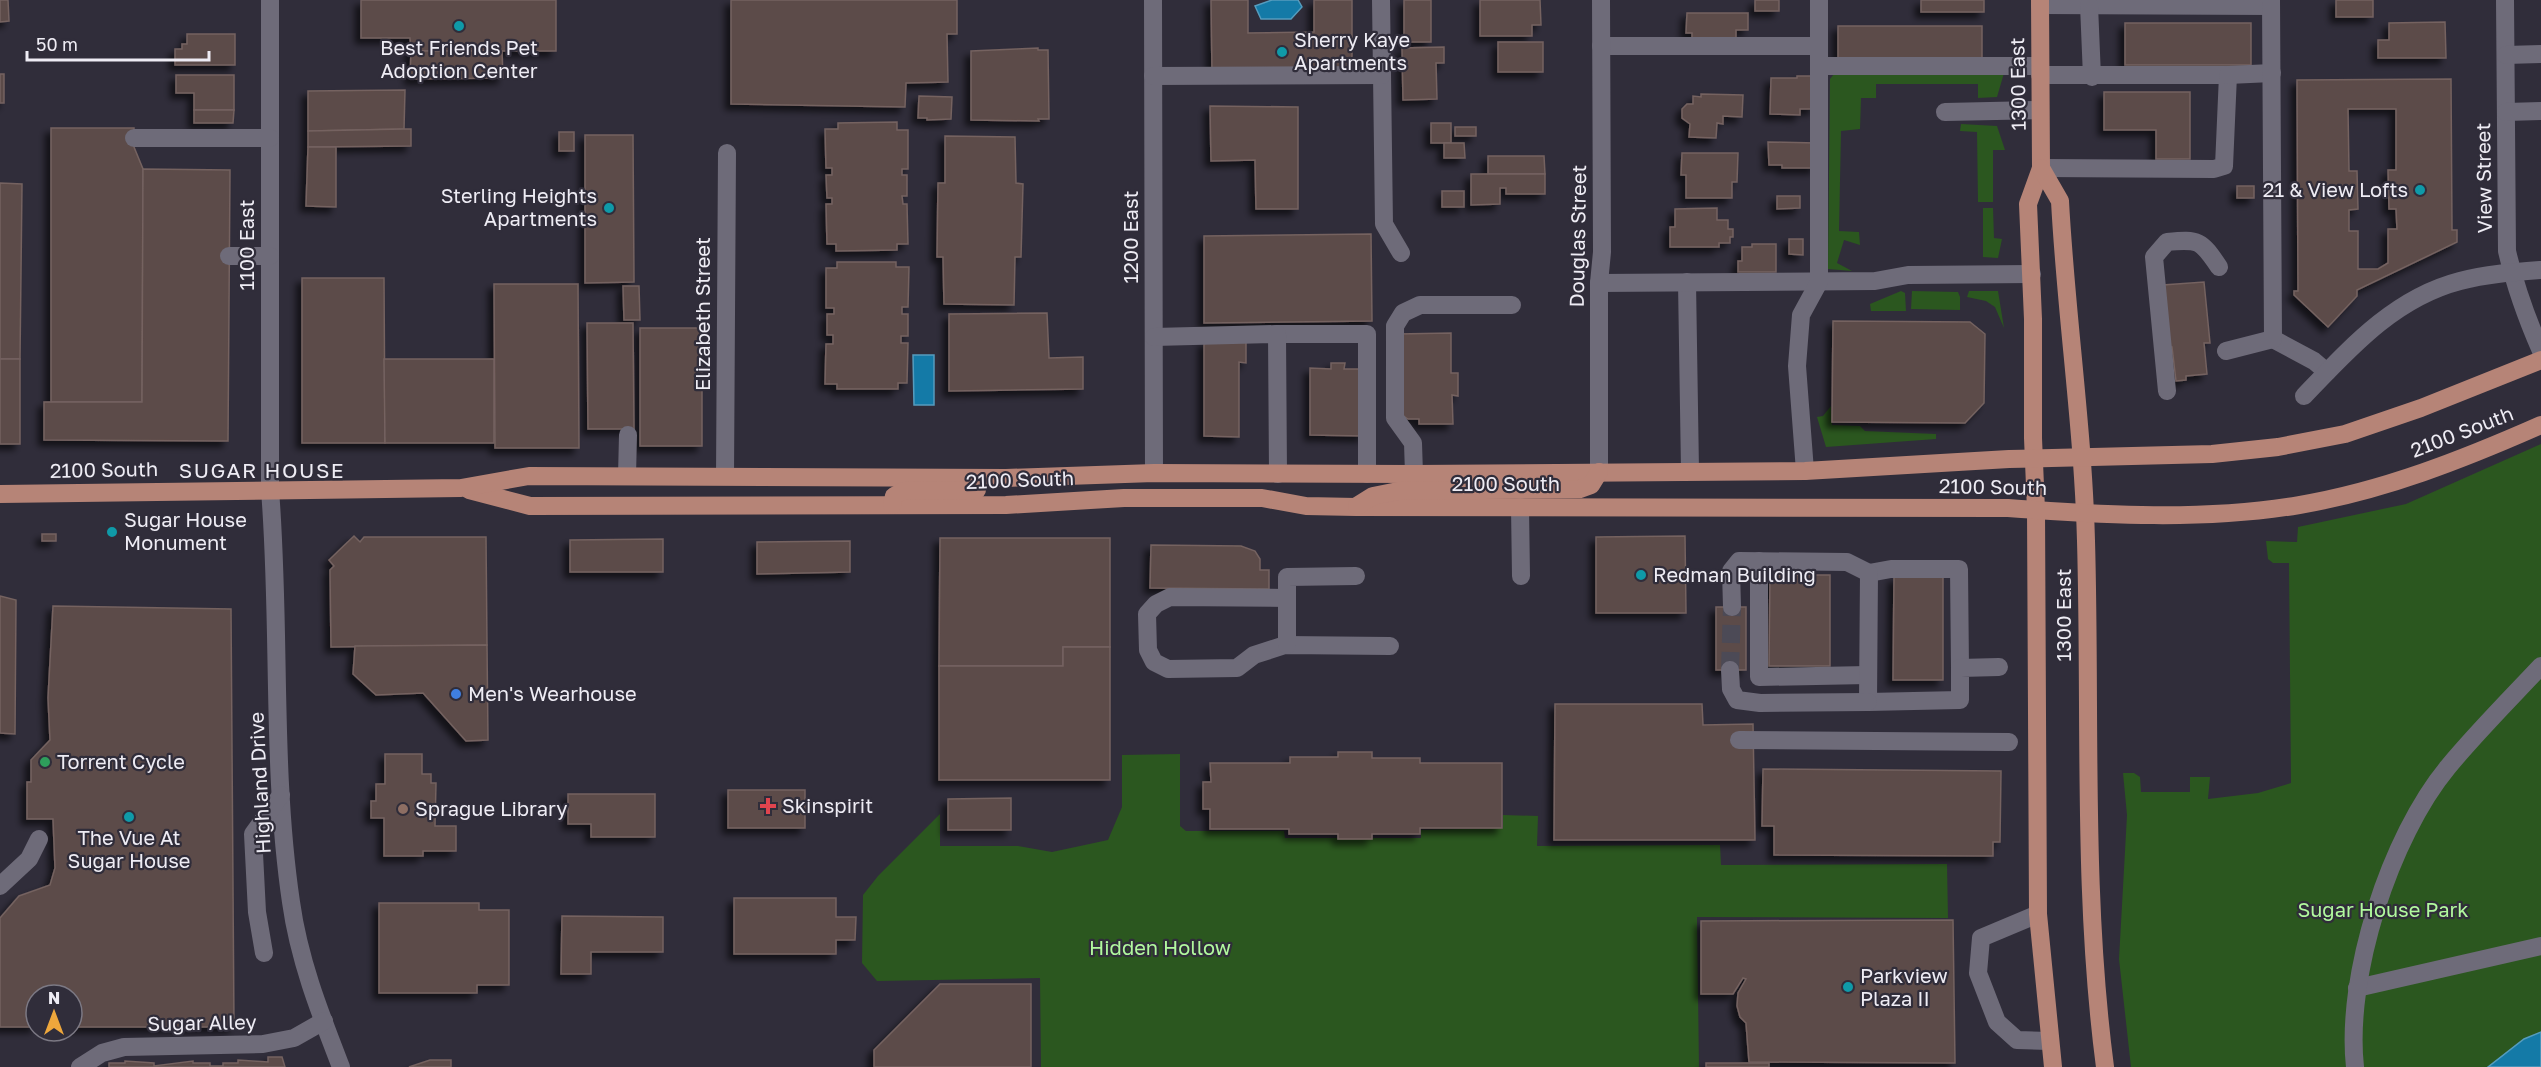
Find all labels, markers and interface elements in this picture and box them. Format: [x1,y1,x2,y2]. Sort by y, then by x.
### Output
marker: Best Friends Pet Adoption Center [452,19,466,33]
scale bar [27,24,208,62]
place label: Sherry Kaye Apartments [1294,27,1410,74]
text: 50 m [36,33,78,55]
place label: Best Friends Pet Adoption Center [380,35,538,82]
street label: 1300 East [2004,37,2030,131]
marker: Sherry Kaye Apartments [1275,45,1289,59]
street label: View Street [2470,123,2496,233]
street label: Douglas Street [1564,164,1590,308]
place label: 21 & View Lofts [2263,177,2408,201]
place label: Sterling Heights Apartments [441,183,597,230]
marker: 21 & View Lofts [2413,183,2427,197]
street label: 1200 East [1118,191,1142,284]
street label: 1100 East [234,199,258,291]
marker: Sterling Heights Apartments [602,201,616,215]
street label: Elizabeth Street [690,237,714,391]
street label: 2100 South [2407,400,2517,462]
street label: 2100 South [50,456,158,482]
district label: SUGAR HOUSE [179,457,345,483]
street label: 2100 South [965,465,1075,493]
street label: 2100 South [1452,471,1560,495]
street label: 2100 South [1939,473,2047,499]
place label: Sugar House Monument [124,507,247,554]
marker: Sugar House Monument [105,525,119,539]
place label: Redman Building [1653,562,1816,586]
marker: Redman Building [1634,568,1648,582]
street label: 1300 East [2051,568,2075,662]
place label: Men's Wearhouse [468,681,637,705]
marker: Men's Wearhouse [449,687,463,701]
street label: Highland Drive [243,712,275,855]
place label: Torrent Cycle [57,749,185,773]
marker: Torrent Cycle [38,755,52,769]
place label: Skinspirit [782,793,873,817]
place label: Sprague Library [415,796,568,820]
marker: Skinspirit [759,797,777,815]
marker: Sprague Library [396,802,410,816]
marker: The Vue At Sugar House [122,810,136,824]
place label: The Vue At Sugar House [68,825,190,872]
park label: Sugar House Park [2297,897,2469,921]
park label: Hidden Hollow [1089,935,1231,959]
place label: Parkview Plaza II [1860,963,1948,1010]
marker: Parkview Plaza II [1841,980,1855,994]
north arrow [24,983,84,1043]
text: N [48,988,60,1008]
street label: Sugar Alley [147,1009,257,1035]

